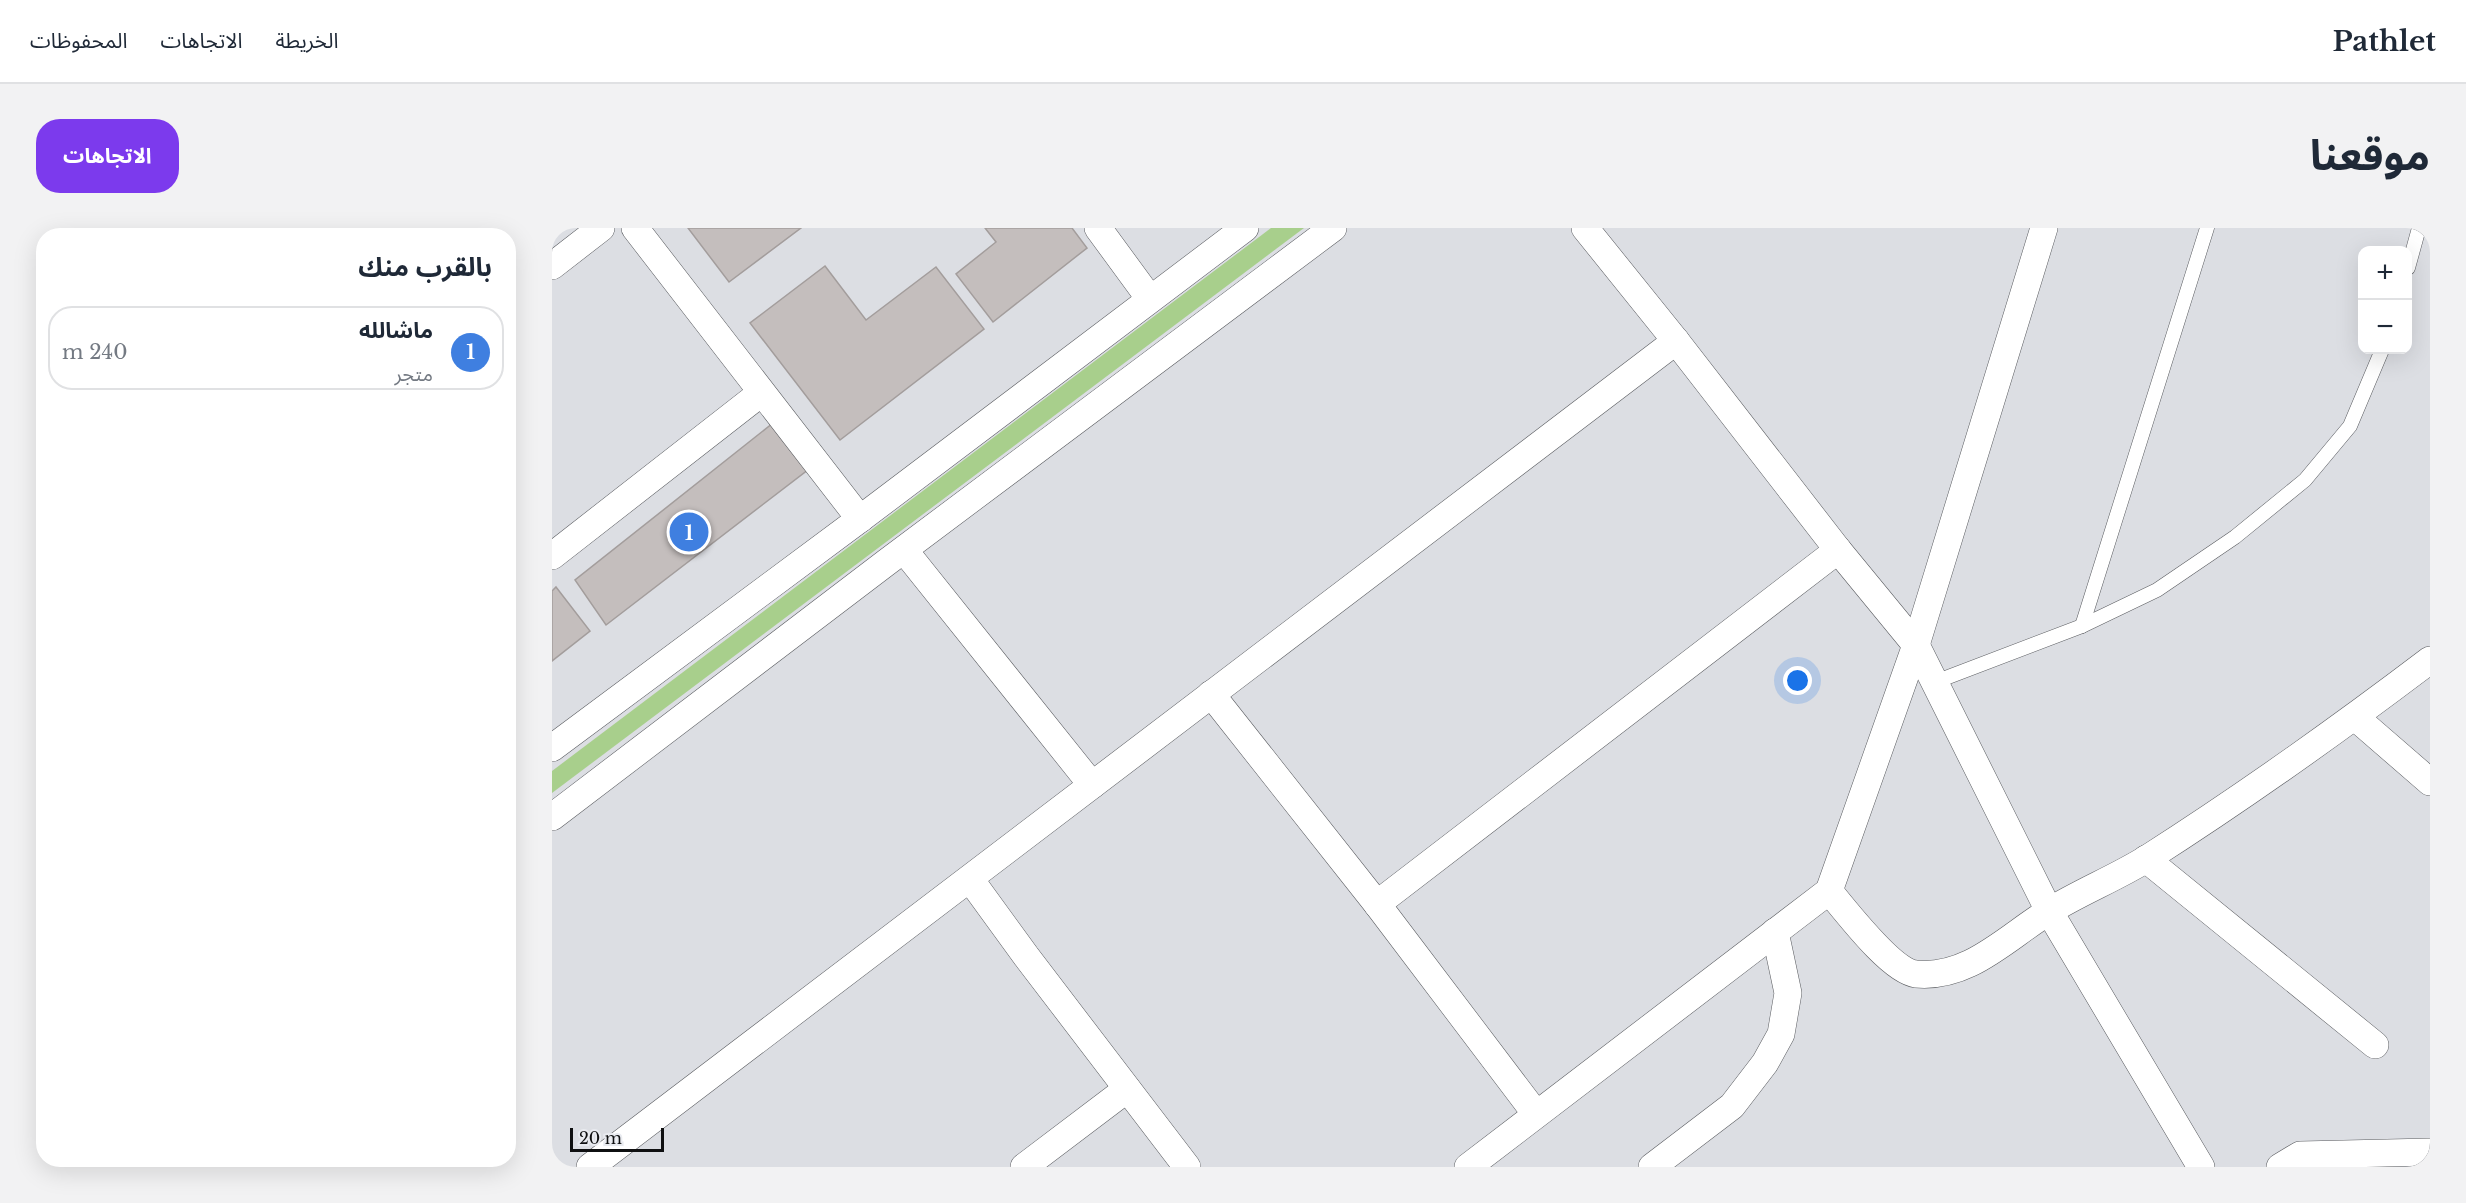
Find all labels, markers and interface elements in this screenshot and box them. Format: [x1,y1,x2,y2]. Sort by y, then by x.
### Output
text: Pathlet [2332,24,2436,59]
text: المحفوظات [30,28,127,54]
text: الاتجاهات [160,28,242,54]
text: الخريطة [275,28,338,54]
button: الاتجاهات [36,119,179,193]
text: موقعنا [2310,129,2430,181]
map controls [2358,246,2412,354]
button: + [2358,246,2412,300]
text: بالقرب منك [358,251,492,283]
button: − [2358,300,2412,354]
text: ماشالله [359,317,433,344]
text: 240 m [62,340,128,364]
text: 1 [466,340,475,364]
text: متجر [394,362,433,386]
pin: 1 [670,510,708,554]
your location [1783,666,1812,695]
scale bar [570,1125,664,1152]
text: 20 m [579,1128,622,1148]

